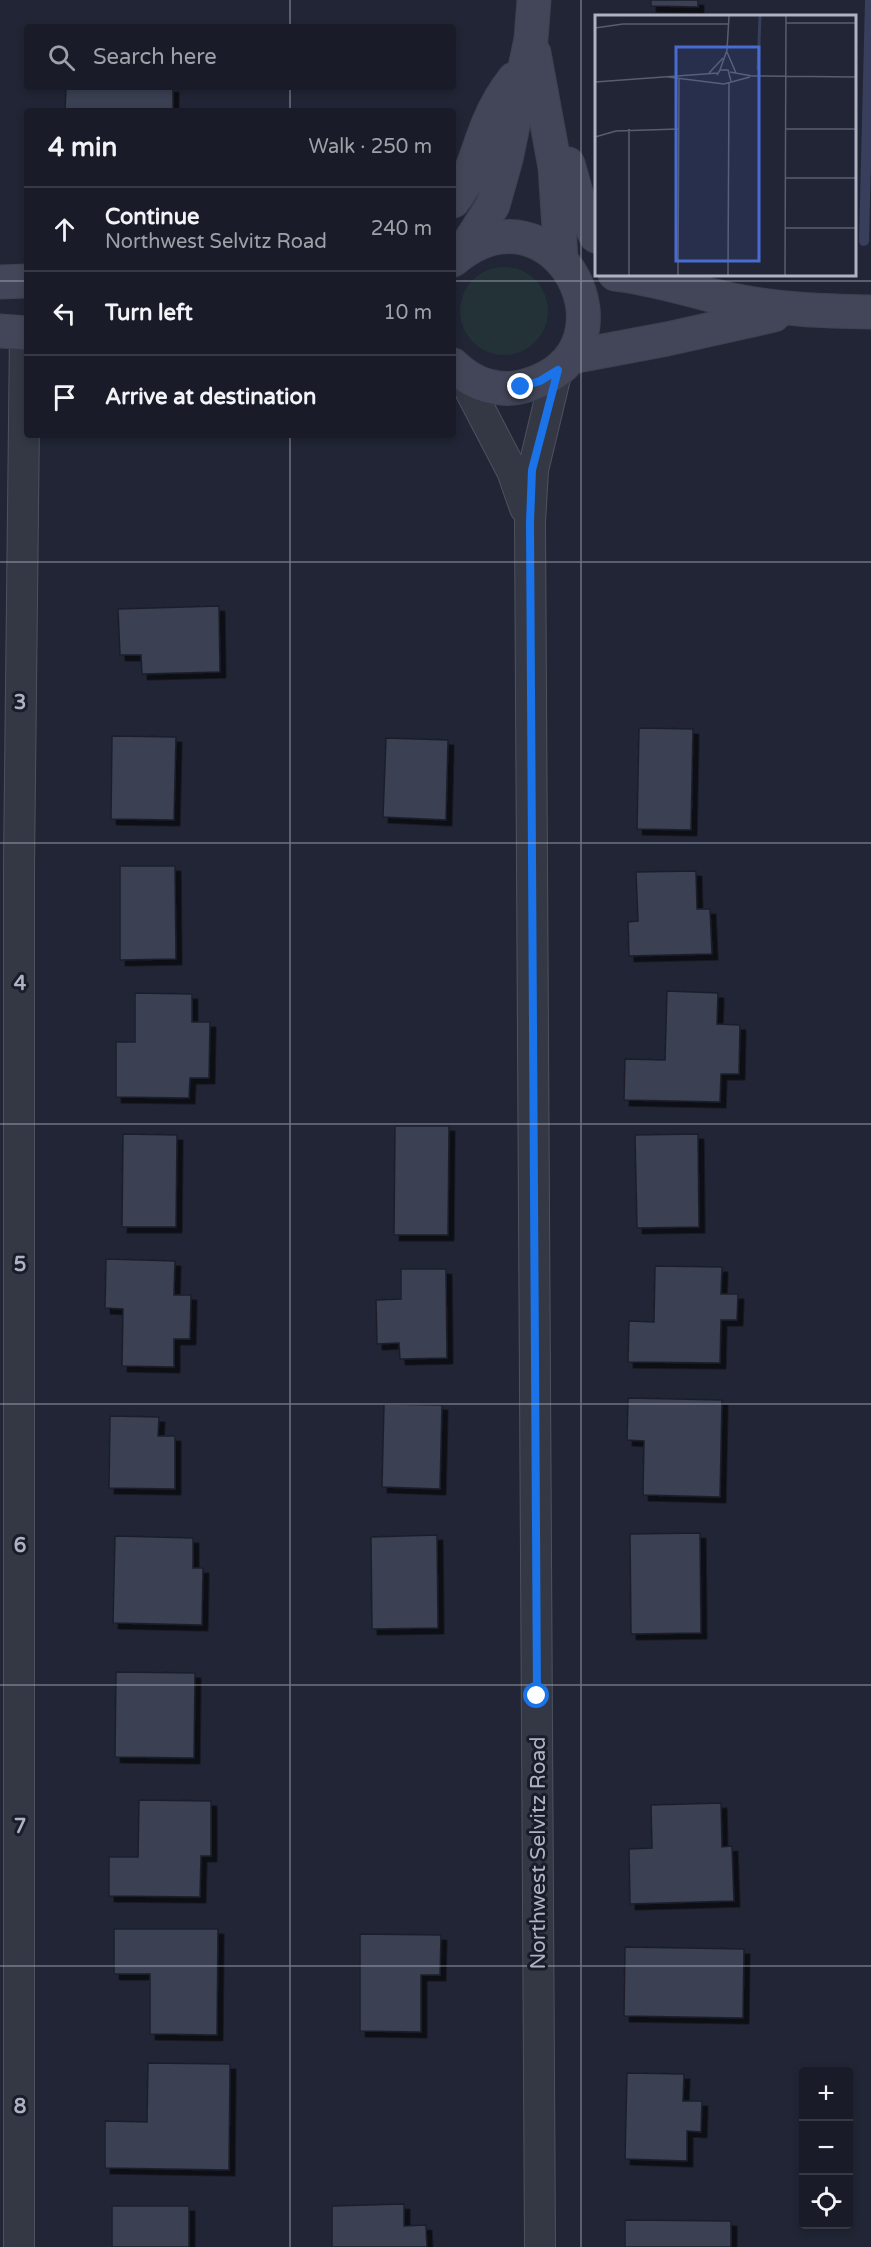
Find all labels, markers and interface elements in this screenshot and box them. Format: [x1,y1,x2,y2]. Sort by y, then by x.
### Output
inset map [595,15,856,276]
search box [24,24,456,90]
icon: search [45,41,78,74]
text: Search here [93,44,217,70]
text: 4 min [48,132,117,163]
text: Walk · 250 m [309,135,432,159]
text: Continue [105,204,200,230]
icon: ahead [48,213,81,246]
text: 240 m [371,217,432,241]
text: Northwest Selvitz Road [105,230,327,254]
icon: left [48,297,81,330]
text: Turn left [105,300,193,326]
text: 10 m [383,301,432,325]
route end [507,373,533,399]
icon: arrive [48,381,81,414]
text: Arrive at destination [105,384,316,410]
text: 3 [14,691,26,715]
text: 4 [14,972,27,996]
text: 5 [14,1253,26,1277]
text: 6 [14,1534,26,1558]
route start [523,1682,549,1708]
street label: Northwest Selvitz Road [526,1737,551,1969]
text: 7 [14,1815,26,1839]
map controls [799,2067,853,2229]
button: + [799,2067,853,2121]
text: 8 [14,2095,26,2119]
button: − [799,2121,853,2175]
button: locate [799,2175,853,2229]

